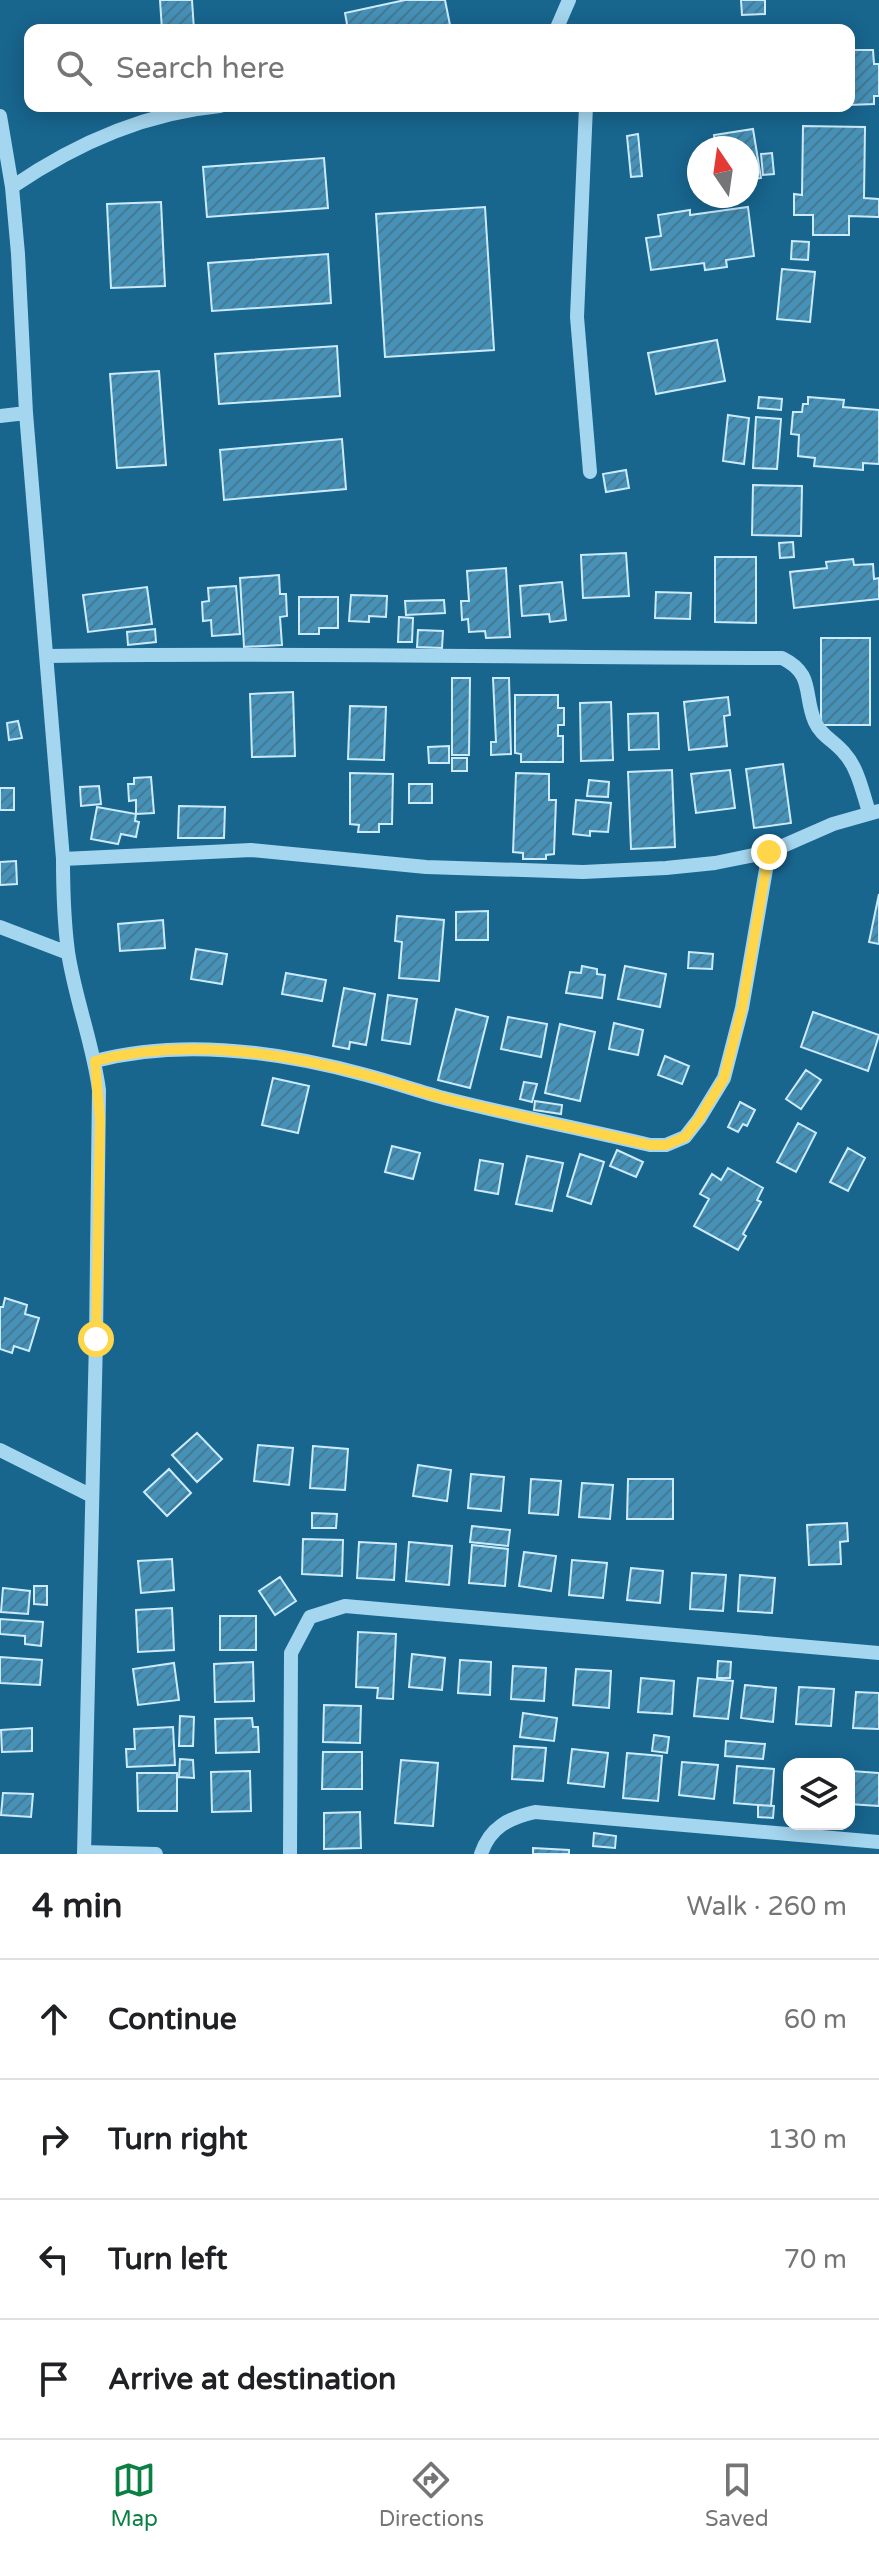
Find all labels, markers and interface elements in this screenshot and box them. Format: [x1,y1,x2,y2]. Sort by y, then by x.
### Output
search box [24,24,855,112]
icon: search [52,46,96,90]
text: Search here [116,50,285,87]
north arrow [687,136,759,208]
route end [751,834,787,870]
route start [78,1321,114,1357]
map controls [783,1758,855,1830]
button: layers [783,1758,855,1830]
text: 4 min [32,1886,123,1927]
text: Walk · 260 m [687,1891,847,1922]
icon: ahead [32,1997,76,2041]
text: Continue [108,2001,237,2038]
text: 60 m [784,2004,847,2035]
icon: right [32,2117,76,2161]
text: Turn right [108,2121,248,2158]
text: 130 m [767,2124,847,2155]
icon: left [32,2237,76,2281]
text: Turn left [108,2241,227,2278]
text: 70 m [784,2244,847,2275]
icon: arrive [32,2357,76,2401]
text: Arrive at destination [108,2361,396,2398]
tab: Map [110,2458,158,2532]
tab: Directions [379,2458,484,2532]
tab: Saved [705,2458,769,2532]

